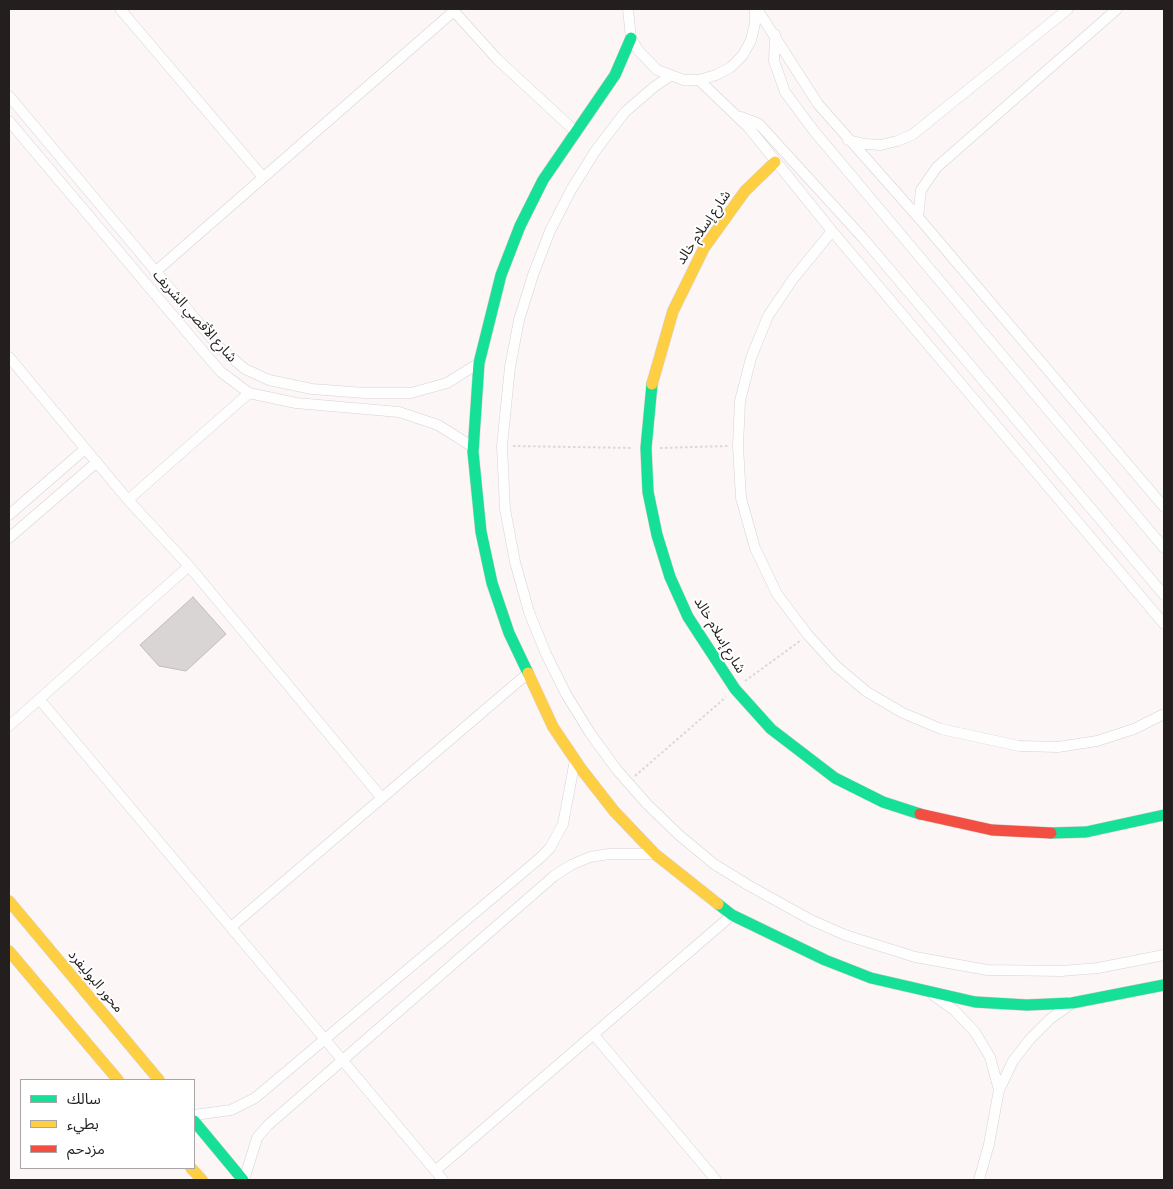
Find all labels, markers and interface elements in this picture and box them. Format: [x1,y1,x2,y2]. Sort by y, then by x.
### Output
street label: شارع إسلام خالد [672,187,734,267]
street label: شارع الأقصي الشريف [149,267,241,365]
street label: شارع إسلام خالد [691,594,749,676]
street label: محور البوليفرد [65,946,127,1016]
legend [20,1079,195,1169]
text: سالك [67,1089,101,1107]
text: بطيء [67,1114,99,1132]
text: مزدحم [67,1139,105,1157]

